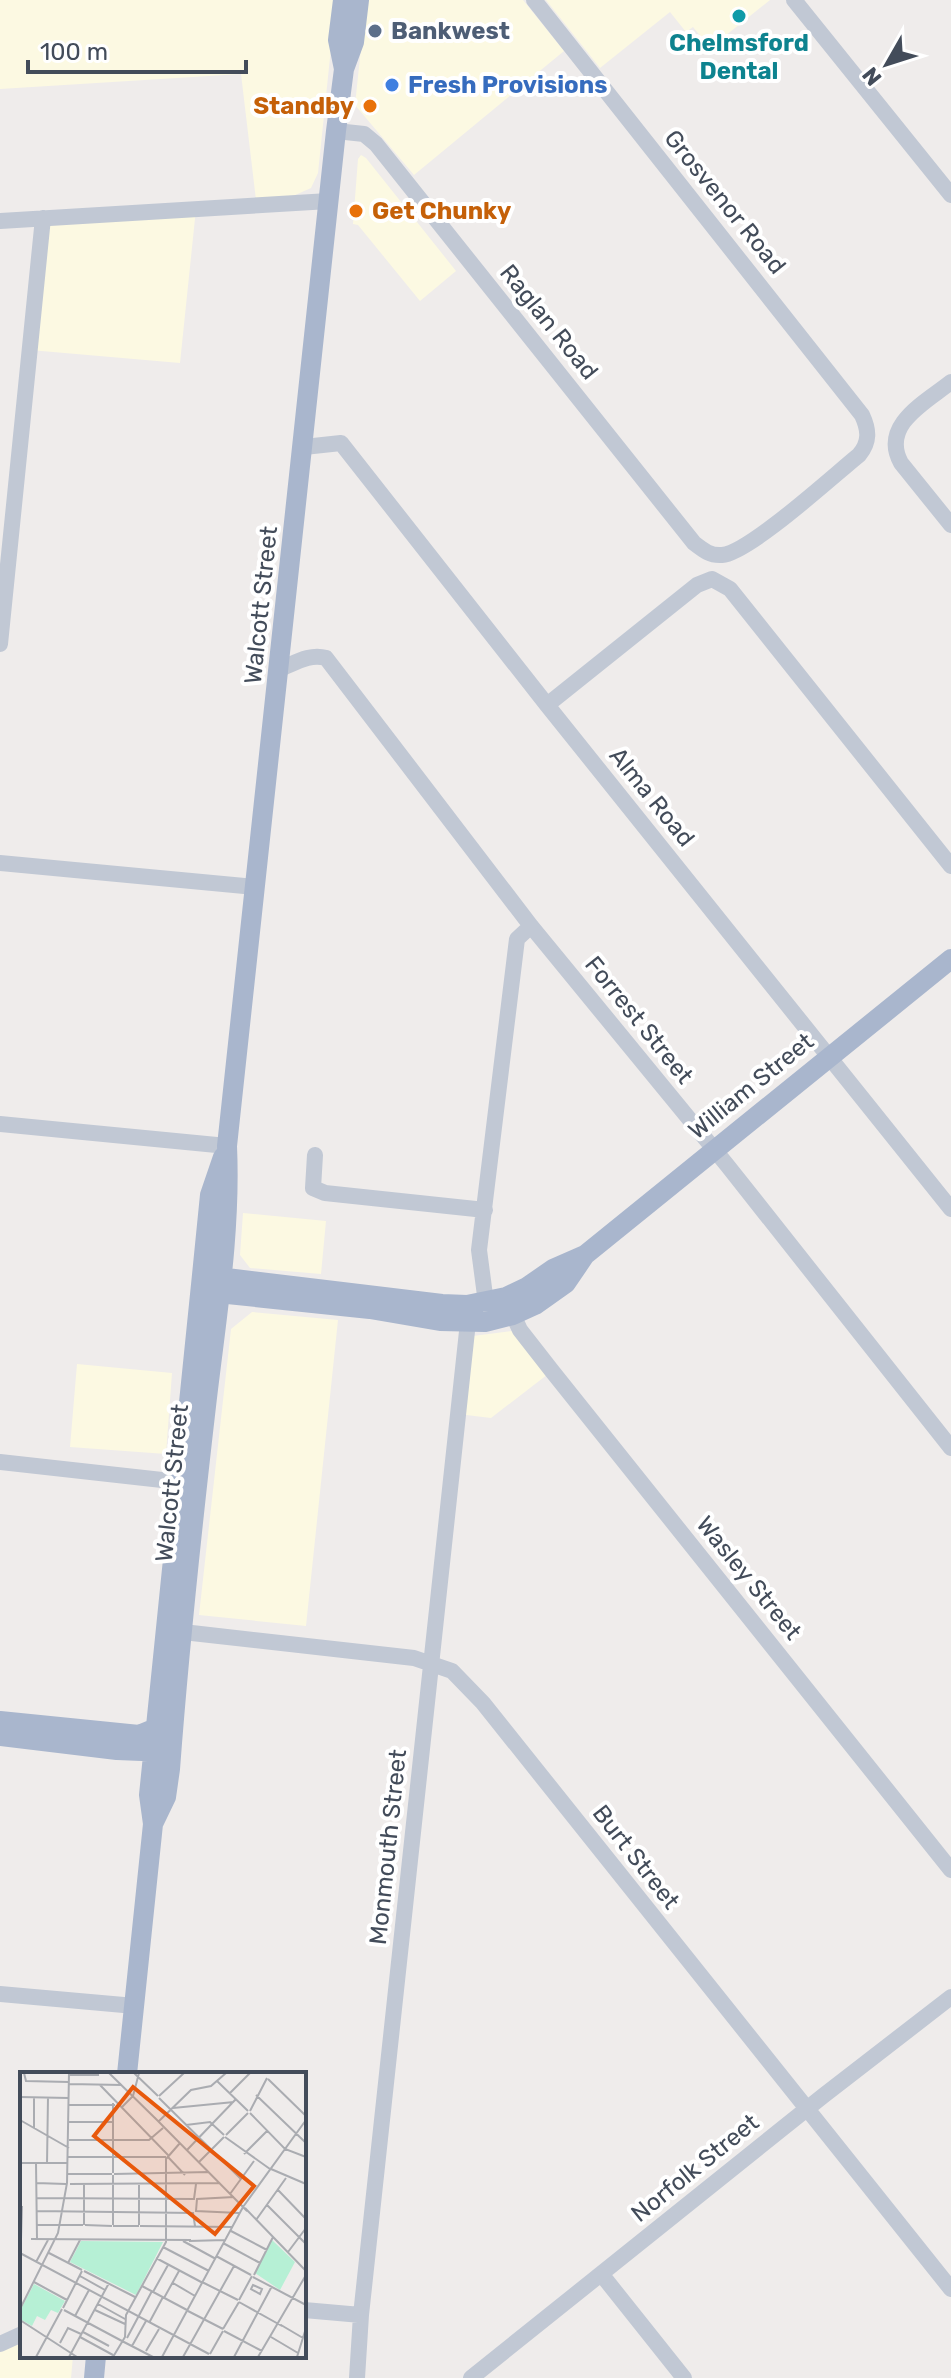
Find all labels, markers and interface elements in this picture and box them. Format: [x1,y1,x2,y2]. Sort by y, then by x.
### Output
marker: Chelmsford Dental [730,7,748,25]
place label: Bankwest [391,17,510,45]
marker: Bankwest [366,22,384,40]
scale bar [28,24,246,74]
north arrow [847,24,927,104]
place label: Chelmsford Dental [669,29,809,85]
text: 100 m [40,38,108,66]
text: N [856,62,887,91]
place label: Fresh Provisions [408,71,608,99]
marker: Fresh Provisions [383,76,401,94]
place label: Standby [253,92,354,120]
marker: Standby [361,97,379,115]
street label: Grosvenor Road [658,125,792,279]
place label: Get Chunky [372,197,511,225]
marker: Get Chunky [347,202,365,220]
street label: Raglan Road [494,259,604,385]
street label: Walcott Street [239,525,283,685]
street label: Alma Road [604,742,700,852]
street label: Forrest Street [579,951,699,1089]
street label: William Street [683,1027,819,1145]
street label: Walcott Street [150,1403,194,1563]
street label: Wasley Street [691,1511,807,1645]
street label: Monmouth Street [364,1748,412,1946]
street label: Burt Street [587,1799,685,1915]
inset map [20,2072,306,2358]
street label: Norfolk Street [626,2108,764,2228]

